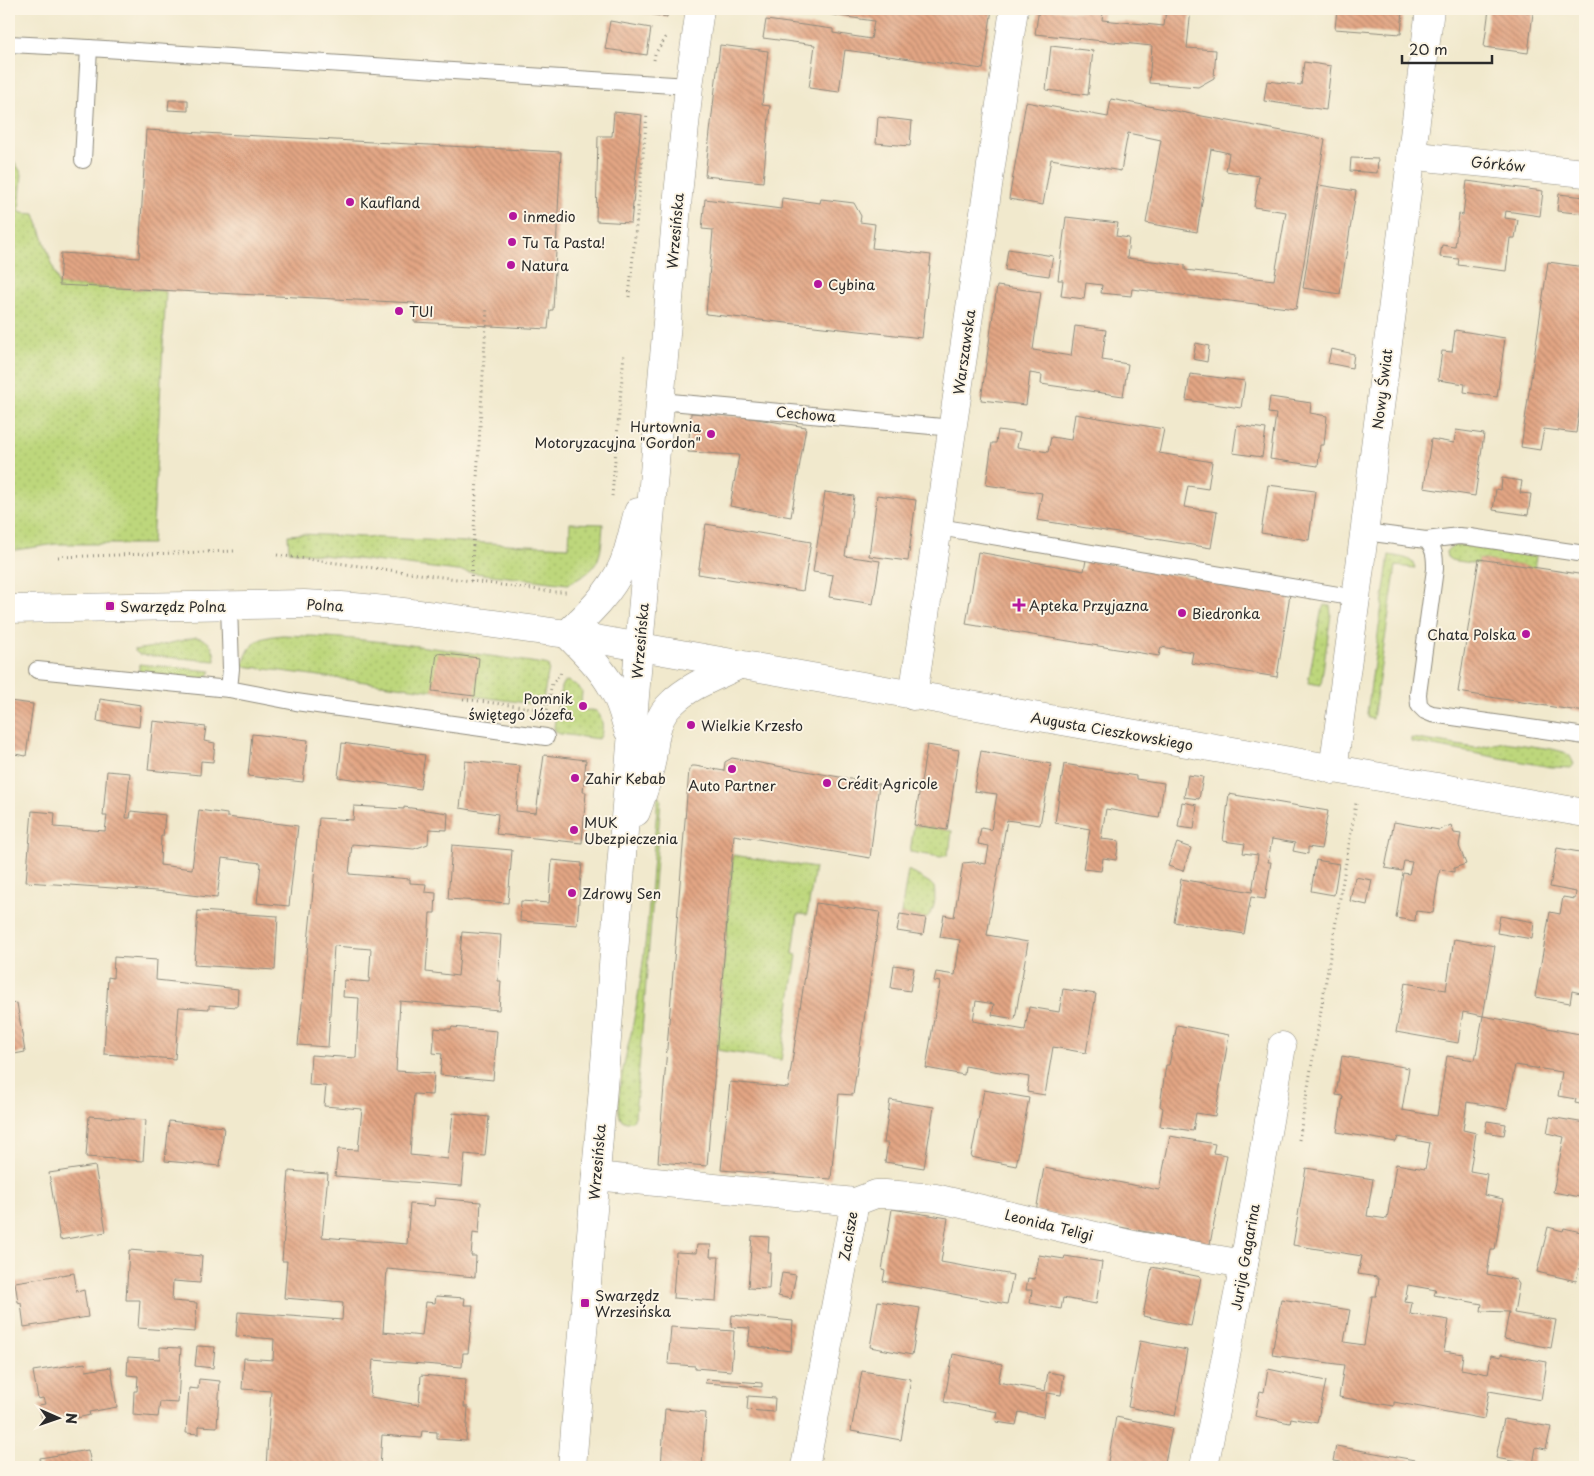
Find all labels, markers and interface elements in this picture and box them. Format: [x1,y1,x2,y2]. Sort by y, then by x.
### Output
scale bar [1402,32,1492,64]
text: 20 m [1409,37,1448,60]
street label: Górków [1470,151,1527,177]
place label: Kaufland [360,192,421,213]
street label: Wrzesińska [661,192,689,270]
marker: Kaufland [344,196,356,208]
place label: inmedio [523,206,576,227]
marker: inmedio [507,210,519,222]
place label: Tu Ta Pasta! [522,232,605,253]
marker: Tu Ta Pasta! [506,236,518,248]
place label: Natura [521,255,569,276]
marker: Natura [505,259,517,271]
place label: Cybina [828,274,875,295]
marker: Cybina [812,278,824,290]
place label: TUI [409,301,434,322]
marker: TUI [393,305,405,317]
street label: Warszawska [948,308,980,396]
street label: Nowy Świat [1367,347,1397,430]
street label: Cechowa [775,401,837,427]
place label: Hurtownia Motoryzacyjna "Gordon" [535,416,701,453]
marker: Hurtownia Motoryzacyjna "Gordon" [705,428,717,440]
street label: Polna [306,594,344,616]
place label: Apteka Przyjazna [1029,595,1149,616]
place label: Swarzędz Polna [120,596,226,617]
marker: Apteka Przyjazna [1013,599,1025,611]
marker: Swarzędz Polna [104,600,116,612]
street label: Wrzesińska [626,602,654,680]
place label: Biedronka [1192,603,1260,624]
marker: Biedronka [1176,607,1188,619]
place label: Chata Polska [1427,624,1516,645]
marker: Chata Polska [1520,628,1532,640]
place label: Pomnik świętego Józefa [468,688,573,725]
marker: Pomnik świętego Józefa [577,700,589,712]
street label: Augusta Cieszkowskiego [1029,706,1195,756]
place label: Wielkie Krzesło [701,715,803,736]
marker: Wielkie Krzesło [685,719,697,731]
marker: Auto Partner [726,763,738,775]
place label: Zahir Kebab [585,768,666,789]
marker: Zahir Kebab [569,772,581,784]
place label: Crédit Agricole [837,773,938,794]
place label: Auto Partner [688,775,776,796]
marker: Crédit Agricole [821,777,833,789]
place label: MUK Ubezpieczenia [584,812,678,849]
marker: MUK Ubezpieczenia [568,824,580,836]
place label: Zdrowy Sen [582,883,661,904]
marker: Zdrowy Sen [566,887,578,899]
street label: Wrzesińska [583,1123,611,1201]
street label: Jurija Gagarina [1225,1202,1265,1312]
street label: Leonida Teligi [1002,1204,1096,1246]
street label: Zacisze [833,1210,863,1262]
place label: Swarzędz Wrzesińska [595,1285,671,1322]
marker: Swarzędz Wrzesińska [579,1297,591,1309]
north arrow [32,1394,82,1444]
text: N [61,1413,82,1424]

